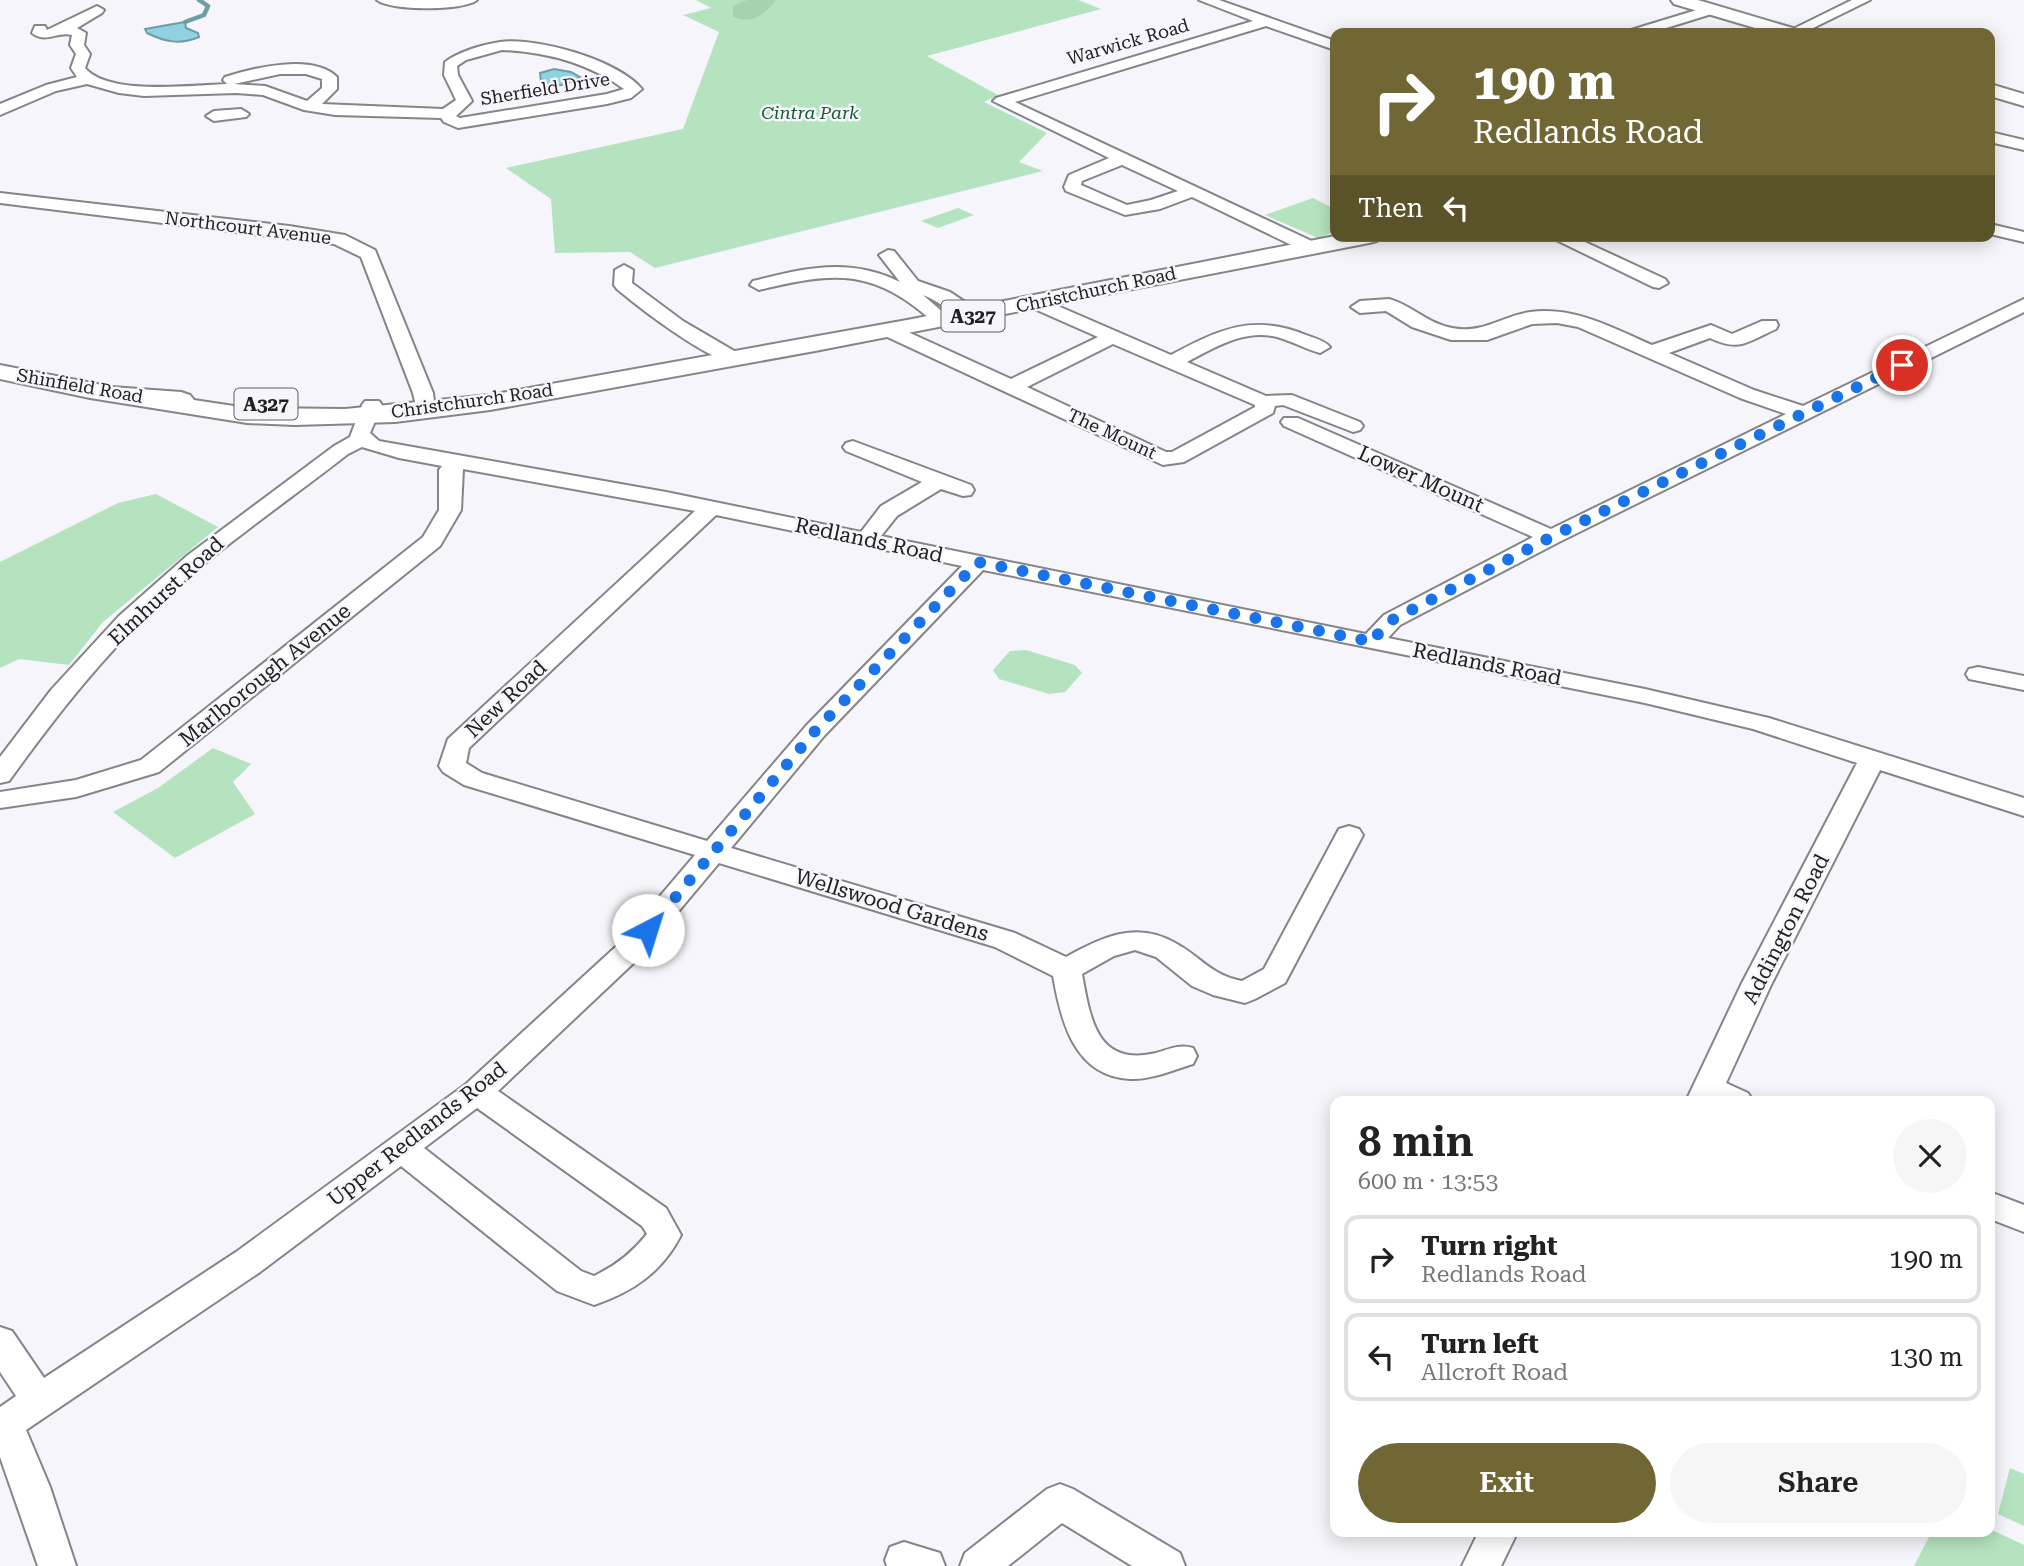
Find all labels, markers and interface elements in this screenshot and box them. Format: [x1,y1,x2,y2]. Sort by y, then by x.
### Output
street label: Warwick Road [1064,14,1192,69]
text: 190 m [1473,54,1615,111]
icon: right [1358,56,1449,147]
street label: Sherfield Drive [479,68,611,109]
park label: Cintra Park [761,102,859,123]
text: Redlands Road [1473,113,1703,151]
icon: left [1437,189,1475,227]
text: Then [1358,193,1423,223]
street label: Northcourt Avenue [164,207,332,248]
street label: Christchurch Road [1014,262,1178,317]
road number: A327 [942,300,1004,332]
pin [1872,335,1932,395]
icon: arrive [1883,346,1921,384]
street label: Shinfield Road [15,364,145,407]
street label: Christchurch Road [390,379,555,422]
road number: A327 [234,388,298,420]
street label: The Mount [1064,404,1160,463]
street label: Lower Mount [1354,441,1488,518]
street label: Redlands Road [793,513,946,568]
street label: Elmhurst Road [103,531,229,650]
street label: Marlborough Avenue [175,599,355,751]
street label: Redlands Road [1411,638,1564,690]
street label: New Road [460,655,552,743]
street label: Addington Road [1738,850,1834,1008]
street label: Wellswood Gardens [792,864,992,946]
position arrow [611,893,685,967]
street label: Upper Redlands Road [323,1056,512,1211]
text: 8 min [1358,1117,1474,1166]
button: close [1893,1119,1967,1193]
text: 600 m · 13:53 [1358,1168,1498,1195]
text: Turn right [1421,1231,1557,1261]
icon: right [1362,1240,1400,1278]
text: 190 m [1889,1244,1963,1274]
text: Redlands Road [1421,1261,1587,1288]
text: Turn left [1421,1329,1539,1359]
icon: left [1362,1338,1400,1376]
text: 130 m [1889,1342,1963,1372]
text: Allcroft Road [1421,1359,1568,1386]
button: Exit [1358,1443,1656,1523]
button: Share [1670,1443,1967,1523]

